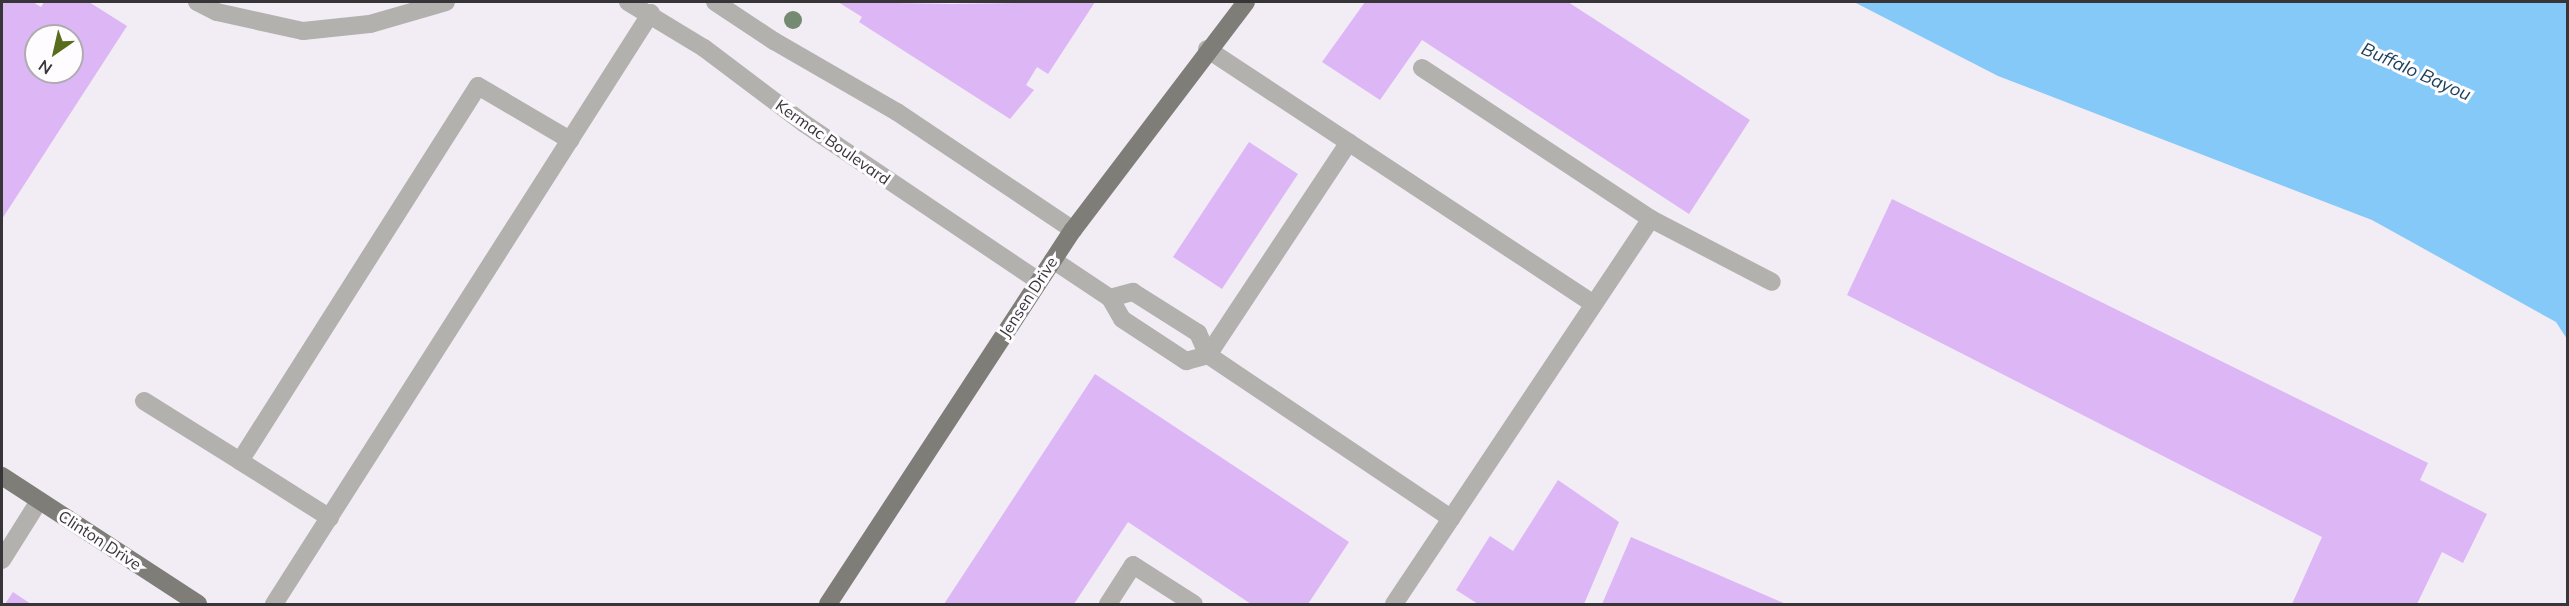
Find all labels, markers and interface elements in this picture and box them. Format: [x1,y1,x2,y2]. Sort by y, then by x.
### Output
north arrow [24,24,84,84]
water label: Buffalo Bayou [2358,38,2474,106]
text: N [34,56,56,79]
street label: Kermac Boulevard [772,95,894,189]
street label: Jensen Drive [995,253,1061,341]
street label: Clinton Drive [55,506,145,574]

